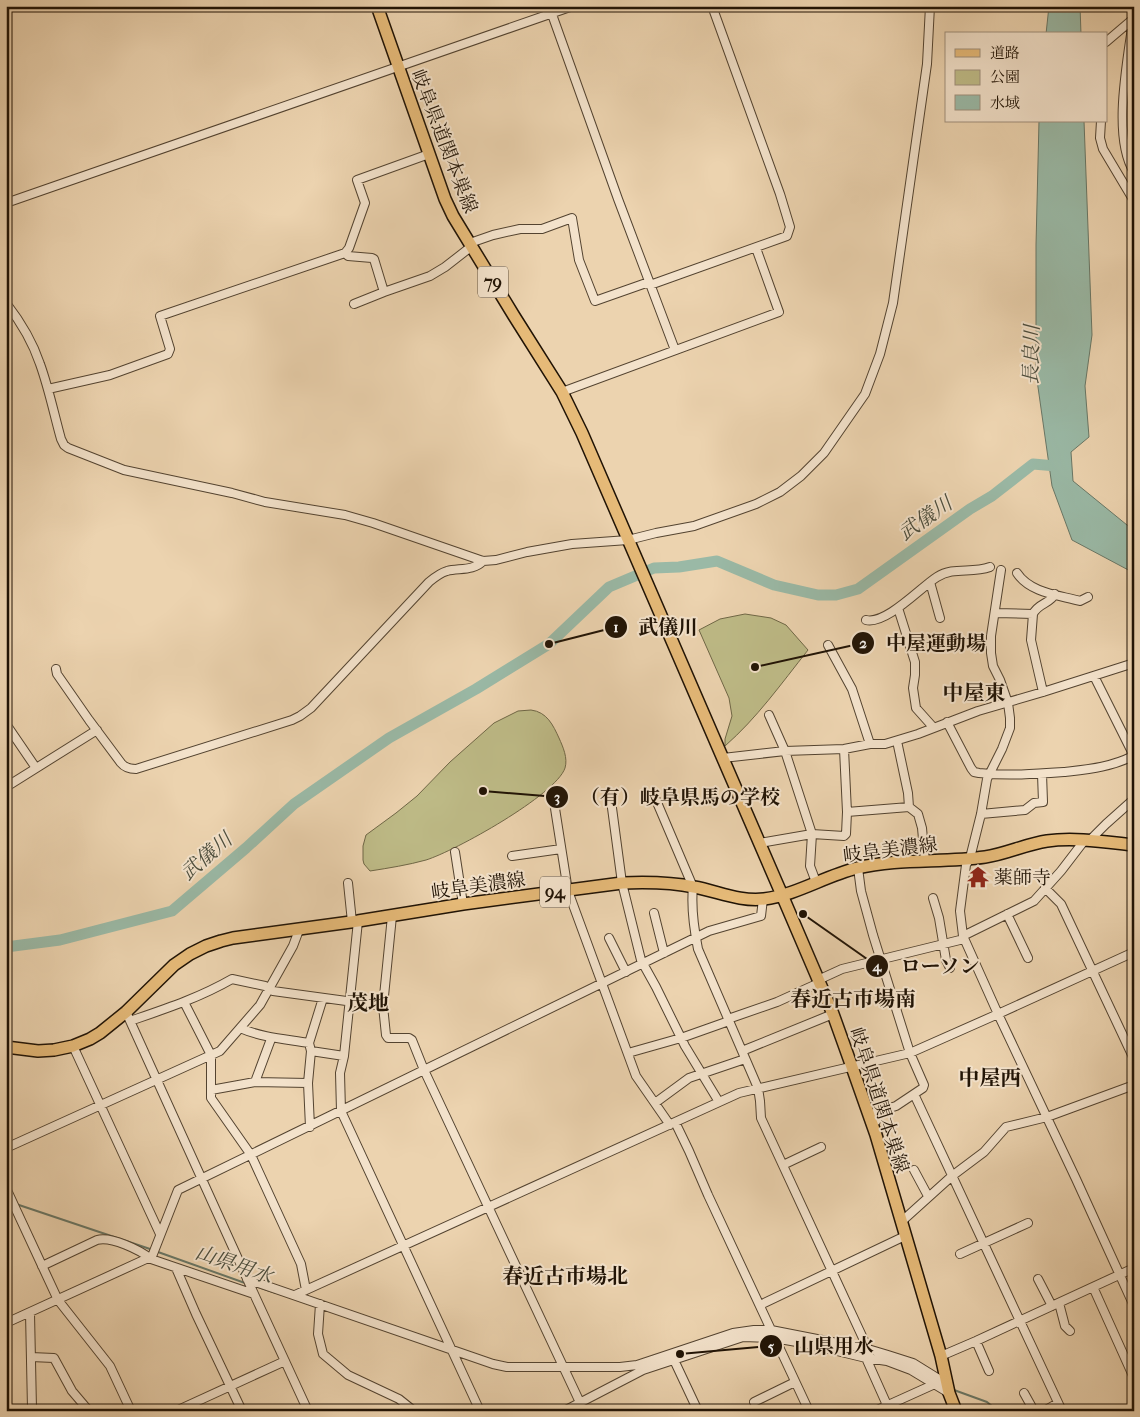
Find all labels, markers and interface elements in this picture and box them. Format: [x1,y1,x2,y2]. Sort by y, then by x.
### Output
legend [945,32,1108,122]
text: 道路 [990,44,1020,62]
street label: 岐阜県道関本巣線 [407,66,482,216]
text: 公園 [990,68,1020,86]
text: 水域 [990,94,1020,112]
road number: 79 [478,266,508,298]
water label: 長良川 [1019,323,1044,385]
water label: 武儀川 [894,491,958,545]
callout: 武儀川 [603,609,708,644]
text: 武儀川 [638,616,698,639]
text: 1 [613,618,619,636]
callout: 中屋運動場 [851,626,996,661]
text: 中屋運動場 [886,632,986,655]
text: 2 [859,634,867,652]
district label: 中屋東 [943,681,1006,705]
callout: （有）岐阜県馬の学校 [545,779,790,814]
text: （有）岐阜県馬の学校 [580,786,780,809]
text: 3 [554,788,560,806]
water label: 武儀川 [176,827,238,885]
street label: 岐阜美濃線 [842,833,939,867]
temple icon: 薬師寺 [965,864,991,890]
place label: 薬師寺 [994,867,1051,889]
street label: 岐阜美濃線 [430,868,527,903]
road number: 94 [540,876,570,908]
callout: ローソン [865,949,990,984]
text: ローソン [900,955,980,978]
text: 4 [872,957,883,975]
district label: 春近古市場南 [790,987,916,1011]
district label: 茂地 [347,991,389,1015]
street label: 岐阜県道関本巣線 [845,1025,913,1176]
district label: 中屋西 [959,1066,1022,1090]
water label: 山県用水 [192,1241,277,1289]
district label: 春近古市場北 [502,1264,628,1288]
callout: 山県用水 [759,1328,884,1363]
text: 山県用水 [794,1335,874,1358]
text: 5 [768,1337,775,1355]

